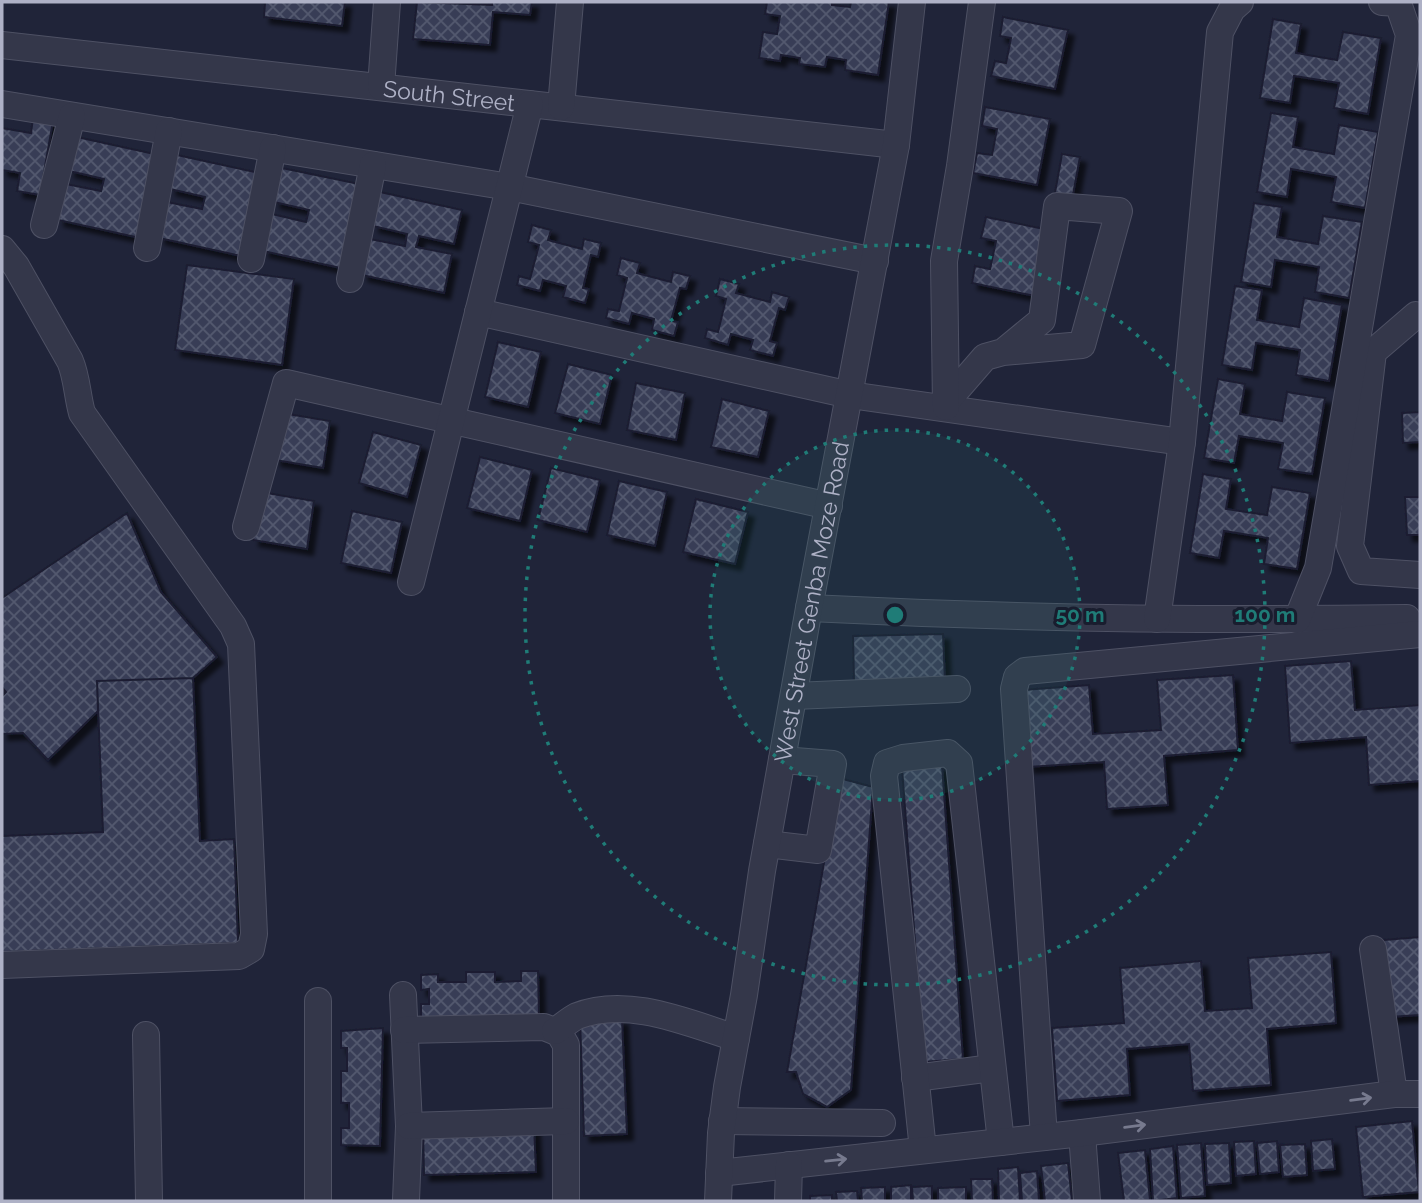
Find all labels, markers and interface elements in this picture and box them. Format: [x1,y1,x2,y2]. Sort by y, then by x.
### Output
street label: South Street [382,74,517,116]
street label: West Street Genba Moze Road [768,439,854,764]
text: 50 m [1055,602,1105,627]
text: 100 m [1235,602,1295,627]
centre of rings [883,603,907,627]
one-way arrow [1349,1092,1371,1105]
one-way arrow [1123,1120,1146,1133]
one-way arrow [824,1153,846,1166]

